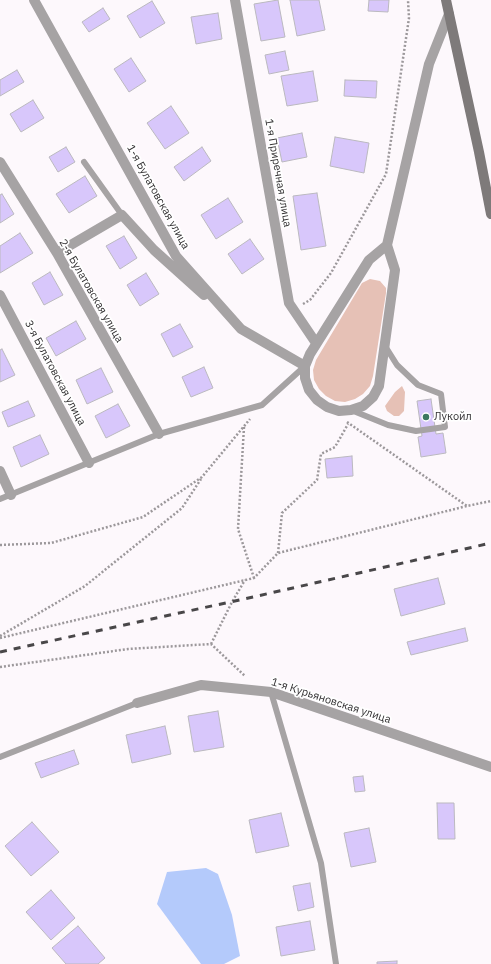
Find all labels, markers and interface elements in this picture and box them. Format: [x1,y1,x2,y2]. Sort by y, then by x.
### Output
street label: 1-я Приречная улица [262,118,294,228]
street label: 1-я Булатовская улица [124,143,192,251]
street label: 2-я Булатовская улица [56,237,126,345]
street label: 3-я Булатовская улица [22,318,88,428]
place label: Лукойл [434,410,472,424]
marker: Лукойл [421,412,431,422]
street label: 1-я Курьяновская улица [270,675,392,727]

